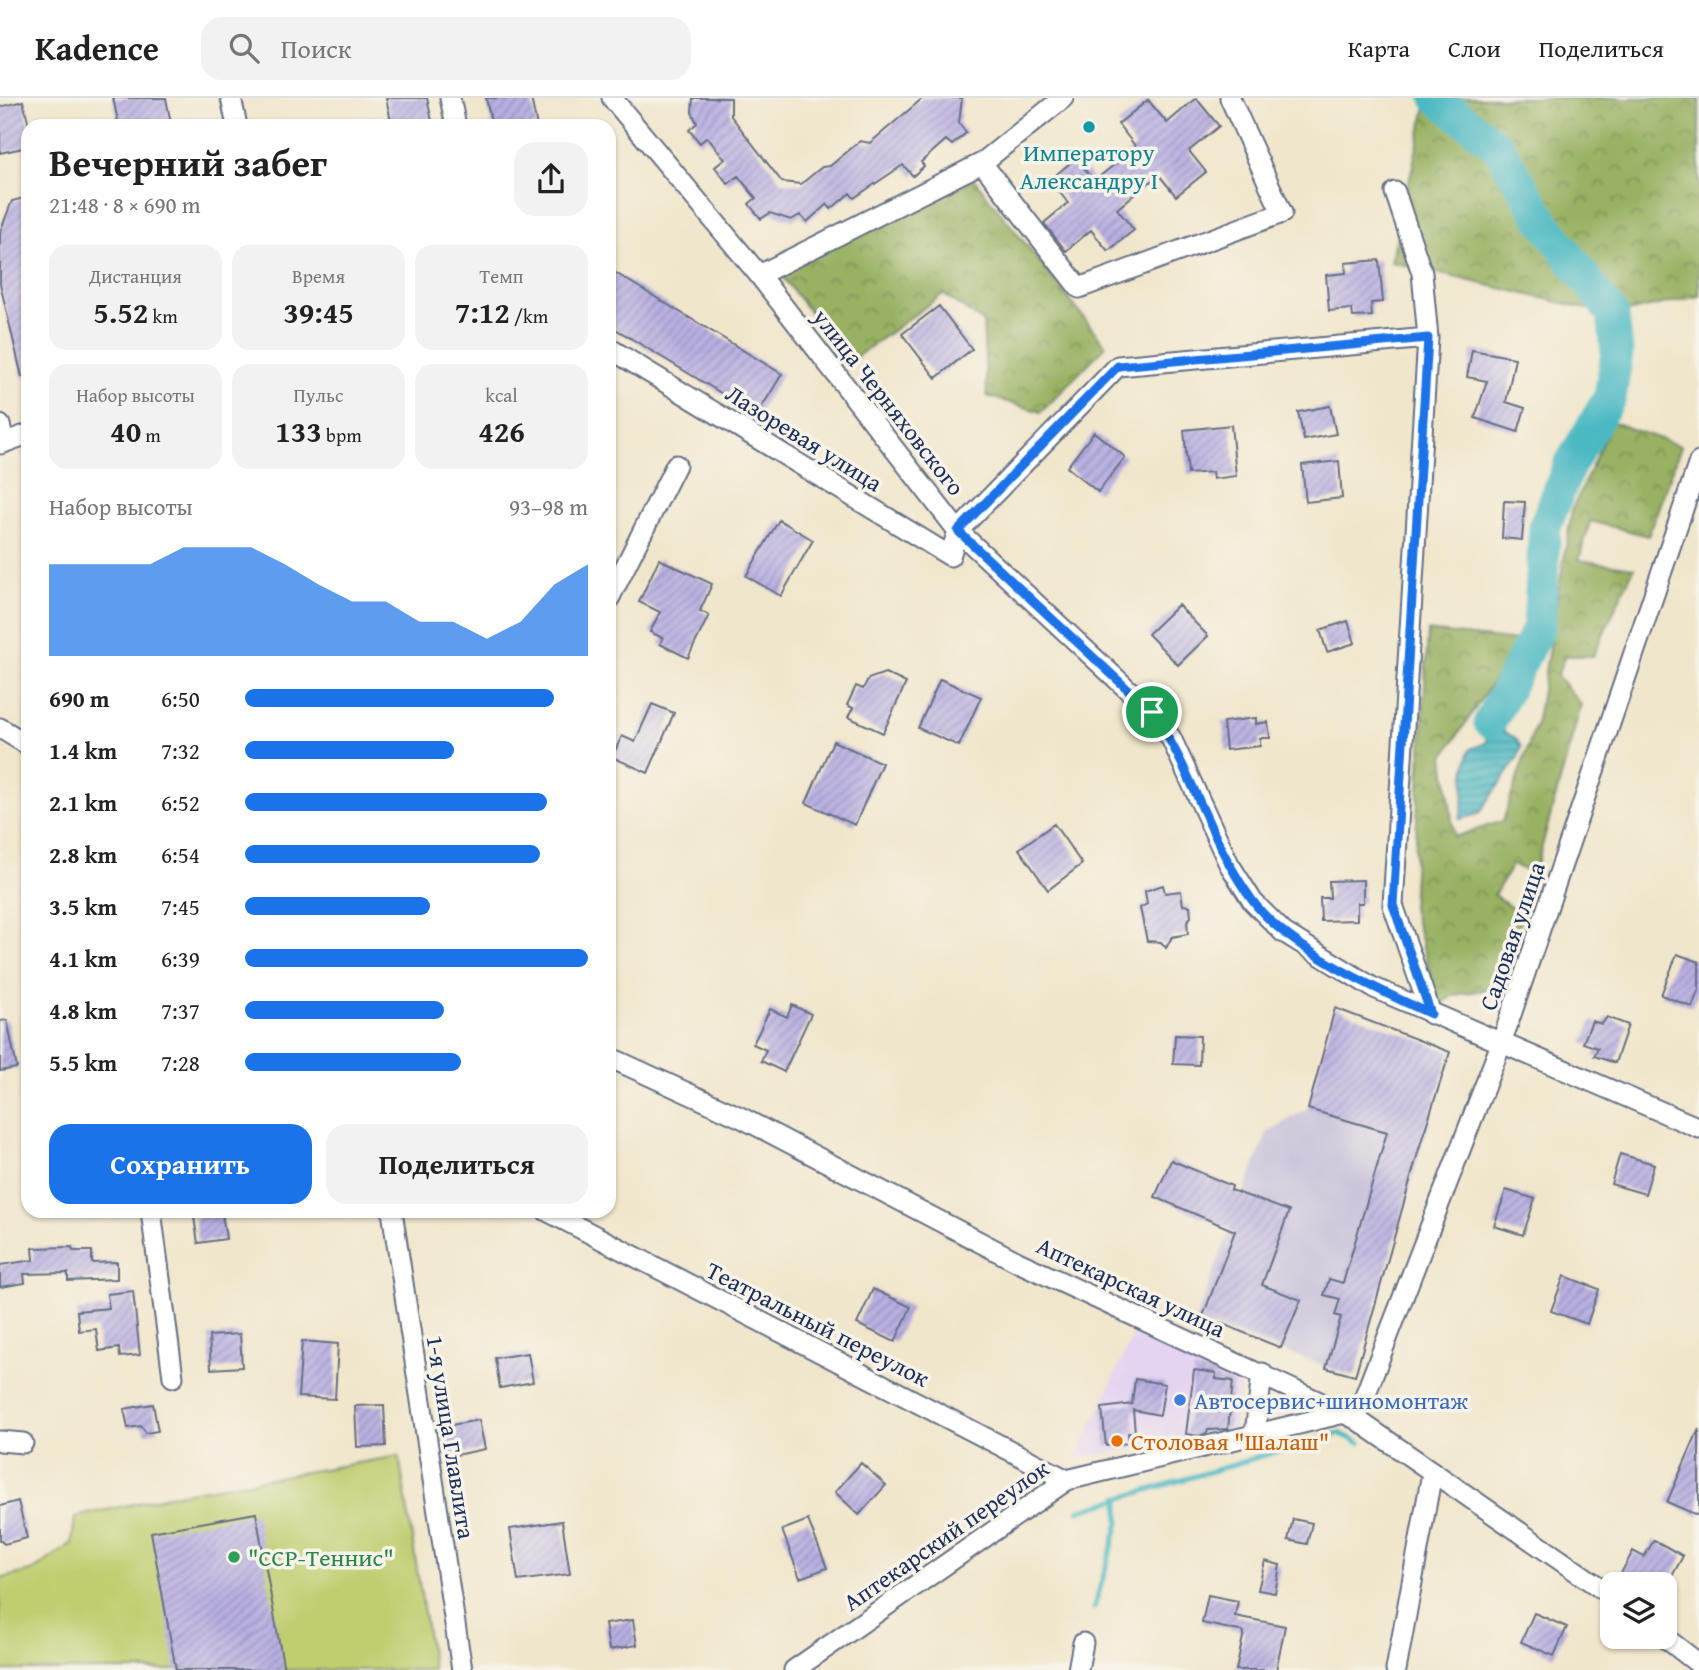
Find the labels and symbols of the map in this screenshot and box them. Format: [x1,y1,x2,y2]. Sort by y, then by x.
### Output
marker: Императору Александру I [1081,119,1097,135]
place label: Императору Александру I [1020,135,1158,198]
street label: улица Черняховского [804,300,973,503]
street label: Лазоревая улица [719,376,890,501]
pin [1122,682,1182,742]
street label: Садовая улица [1470,856,1554,1015]
street label: Аптекарская улица [1031,1228,1232,1346]
street label: Театральный переулок [700,1253,936,1396]
street label: 1-я улица Главлита [418,1333,484,1542]
place label: Автосервис+шиномонтаж [1194,1383,1468,1418]
marker: Автосервис+шиномонтаж [1172,1392,1188,1408]
place label: Столовая "Шалаш" [1131,1424,1329,1459]
marker: Столовая "Шалаш" [1109,1433,1125,1449]
street label: Аптекарский переулок [836,1450,1056,1619]
place label: "ССР-Теннис" [248,1540,394,1575]
marker: "ССР-Теннис" [226,1549,242,1565]

